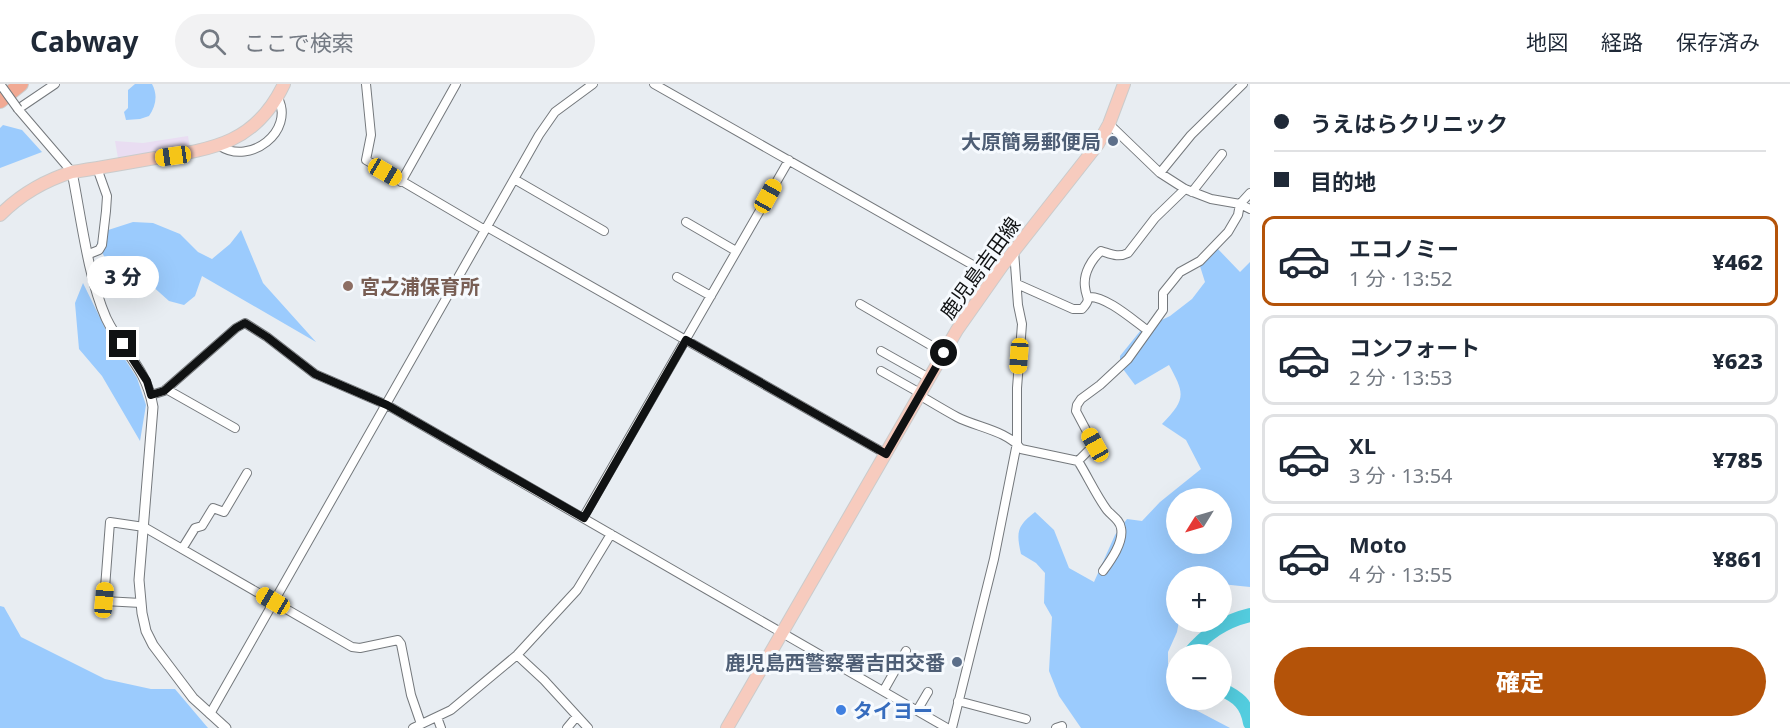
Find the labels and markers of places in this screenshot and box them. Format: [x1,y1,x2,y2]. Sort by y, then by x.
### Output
place label: 大原簡易郵便局 [961,128,1101,155]
marker: 大原簡易郵便局 [1106,134,1120,148]
place label: 宮之浦保育所 [360,273,480,300]
marker: 宮之浦保育所 [341,279,355,293]
place label: 鹿児島西警察署吉田交番 [725,649,945,676]
marker: 鹿児島西警察署吉田交番 [950,655,964,669]
place label: タイヨー [853,697,933,724]
marker: タイヨー [834,703,848,717]

